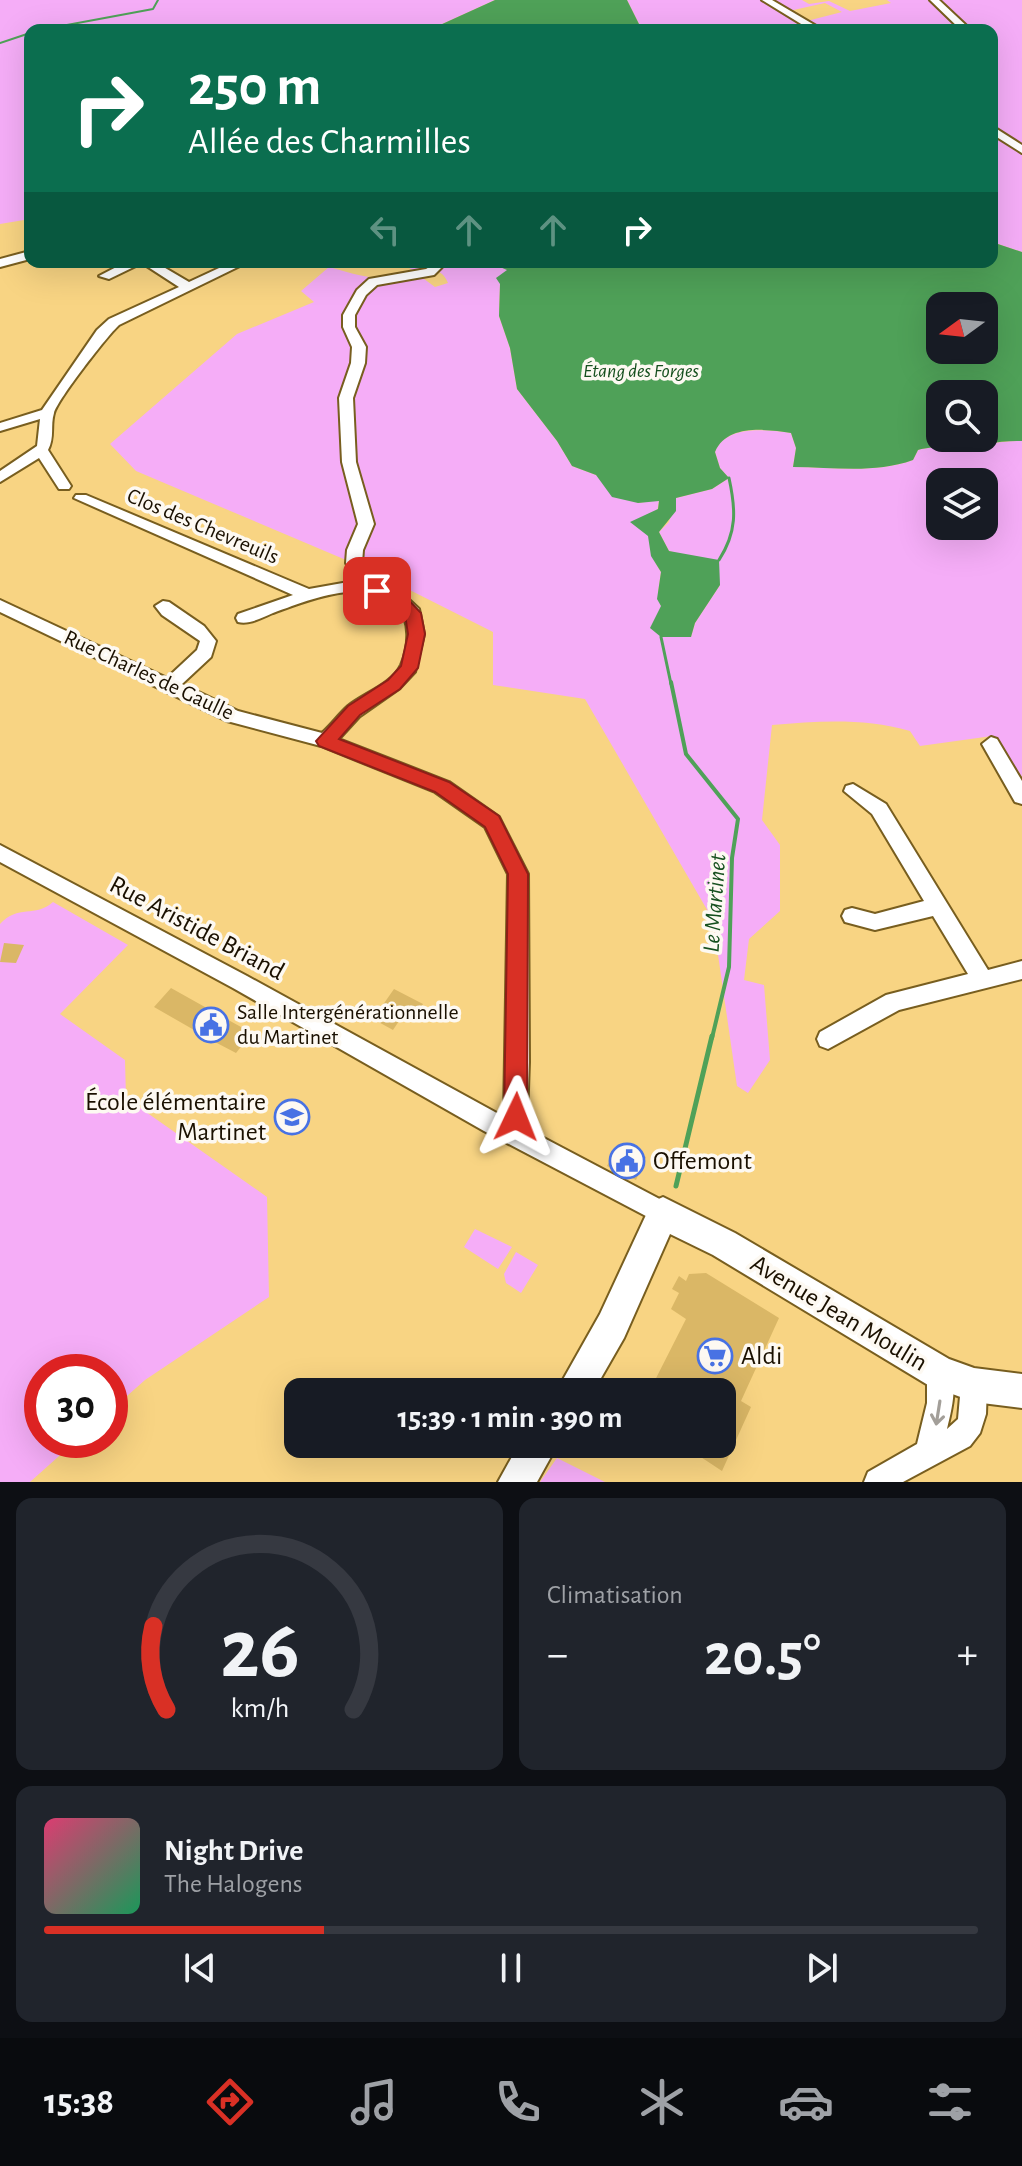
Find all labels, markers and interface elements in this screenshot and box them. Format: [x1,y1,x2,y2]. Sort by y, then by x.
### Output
icon: right [56,56,160,160]
text: 250 m [188,59,321,115]
text: Allée des Charmilles [188,124,471,160]
icon: left [363,208,407,252]
icon: ahead [447,208,491,252]
icon: ahead [531,208,575,252]
icon: right [615,208,659,252]
north arrow [926,292,998,364]
map controls [926,292,998,540]
water label: Étang des Forges [583,360,700,381]
button: search [926,380,998,452]
button: layers [926,468,998,540]
street label: Clos des Chevreuils [124,484,282,568]
pin [343,557,411,625]
icon: arrive [355,569,399,613]
street label: Rue Charles de Gaulle [61,626,237,724]
water label: Le Martinet [700,853,730,953]
street label: Rue Aristide Briand [105,871,289,985]
place label: Salle Intergénérationnelle du Martinet [237,1001,459,1048]
public building icon: Salle Intergénérationnelle du Martinet [192,1006,230,1044]
position arrow [474,1075,558,1159]
place label: École élémentaire Martinet [85,1087,266,1145]
school or university icon: École élémentaire Martinet [273,1098,311,1136]
public building icon: Offemont [608,1142,646,1180]
place label: Offemont [653,1148,752,1174]
street label: Avenue Jean Moulin [746,1250,932,1376]
supermarket icon: Aldi [696,1337,734,1375]
place label: Aldi [741,1343,782,1369]
speed limit sign: 30 [24,1354,128,1458]
one-way arrow [930,1400,945,1426]
text: 15:39 · 1 min · 390 m [398,1403,622,1433]
text: Climatisation [547,1582,683,1608]
text: 26 [220,1609,299,1693]
text: 20.5° [704,1626,821,1686]
text: − [547,1633,568,1677]
text: + [957,1633,978,1677]
text: km/h [230,1694,289,1723]
text: Night Drive [164,1836,303,1866]
text: The Halogens [164,1871,302,1897]
icon: previous [178,1946,222,1990]
icon: pause [489,1946,533,1990]
icon: next [800,1946,844,1990]
icon: directions [202,2074,258,2130]
icon: music [346,2074,402,2130]
icon: phone [490,2074,546,2130]
icon: climate [634,2074,690,2130]
icon: car [778,2074,834,2130]
icon: filters [922,2074,978,2130]
text: 15:38 [44,2084,114,2120]

